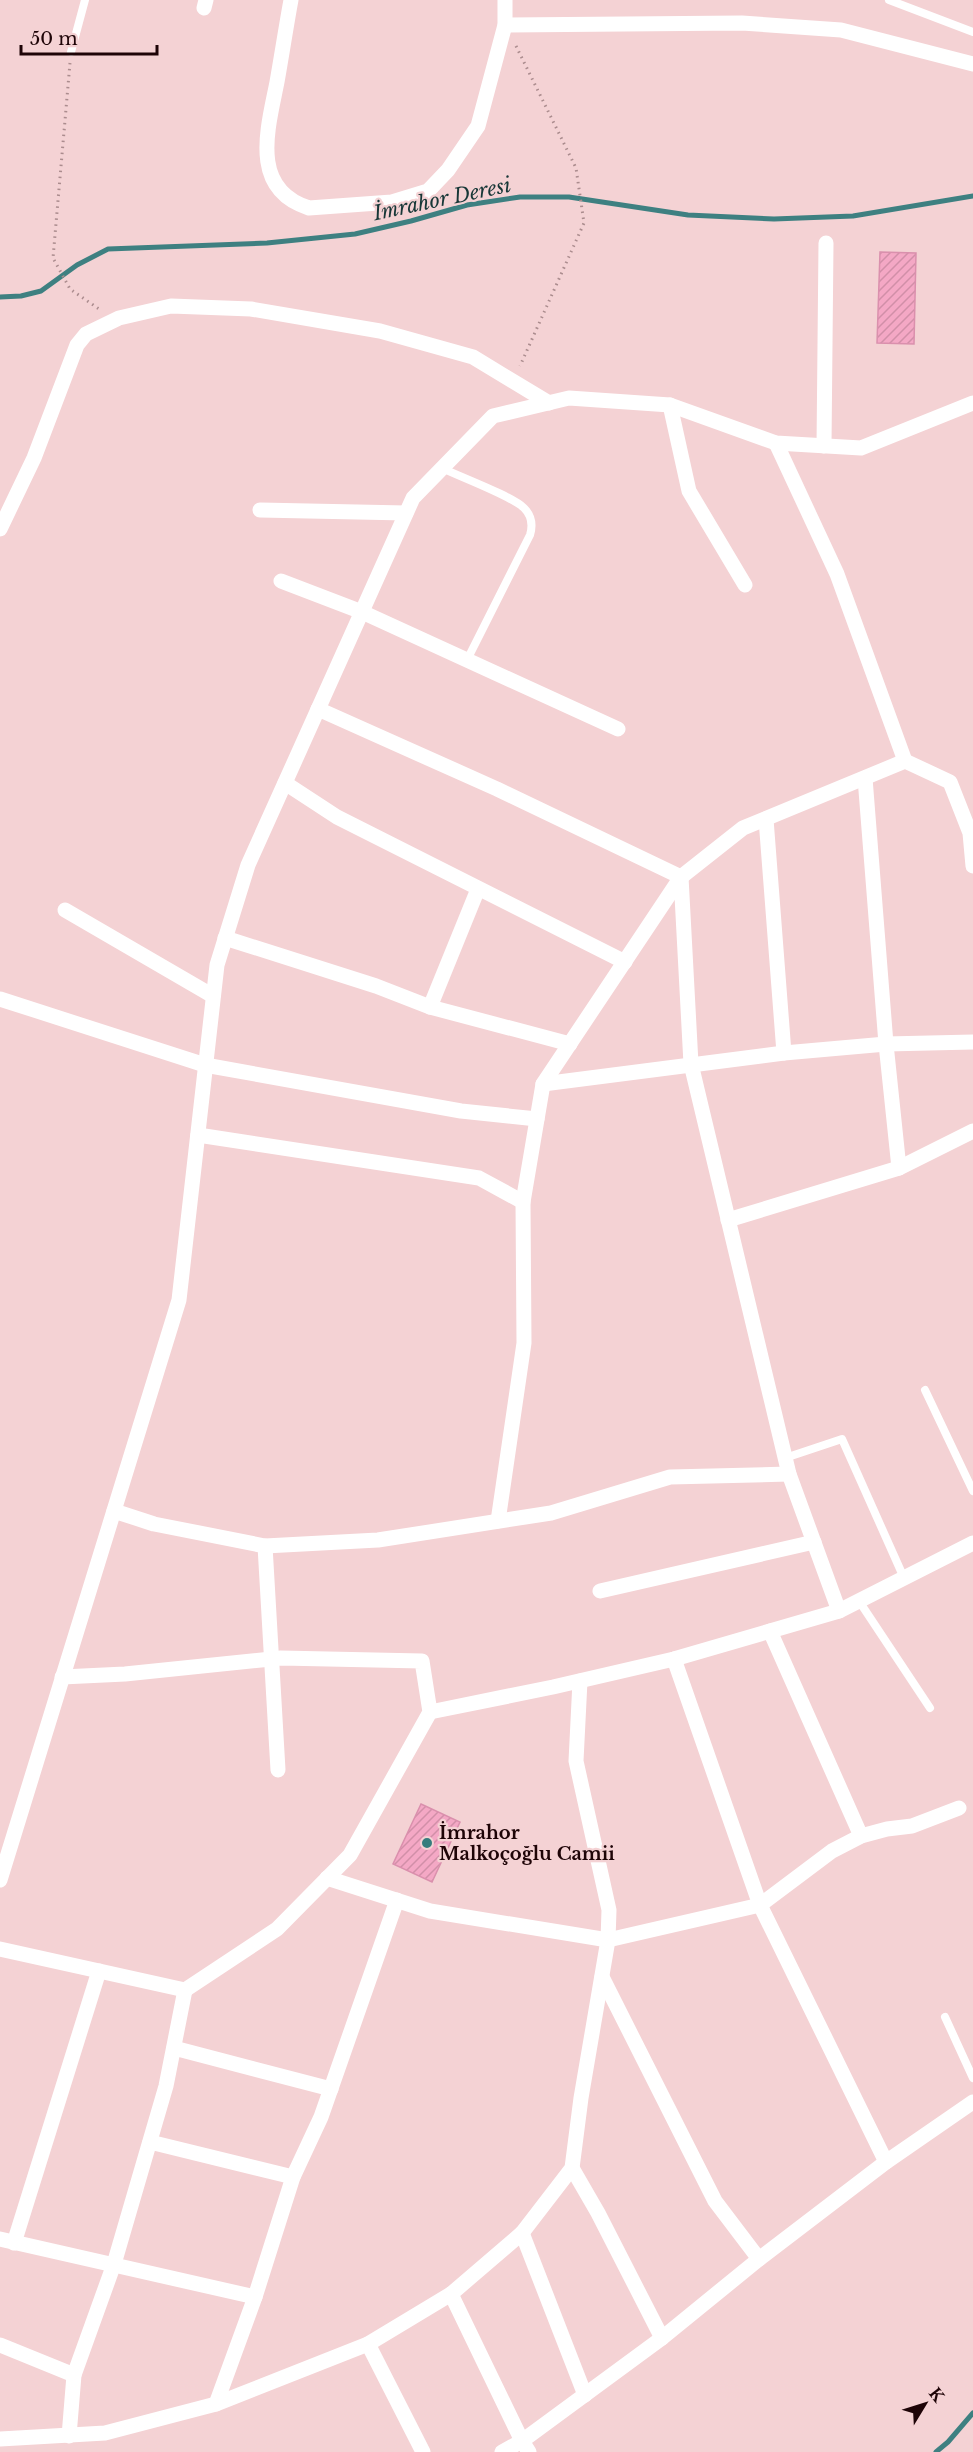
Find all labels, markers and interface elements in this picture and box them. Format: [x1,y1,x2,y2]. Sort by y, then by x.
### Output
scale bar [21,18,158,56]
text: 50 m [30,28,78,50]
water label: İmrahor Deresi [370,172,513,225]
place label: İmrahor Malkoçoğlu Camii [439,1821,615,1865]
marker: İmrahor Malkoçoğlu Camii [420,1836,434,1850]
north arrow [895,2374,955,2434]
text: K [925,2383,949,2407]

